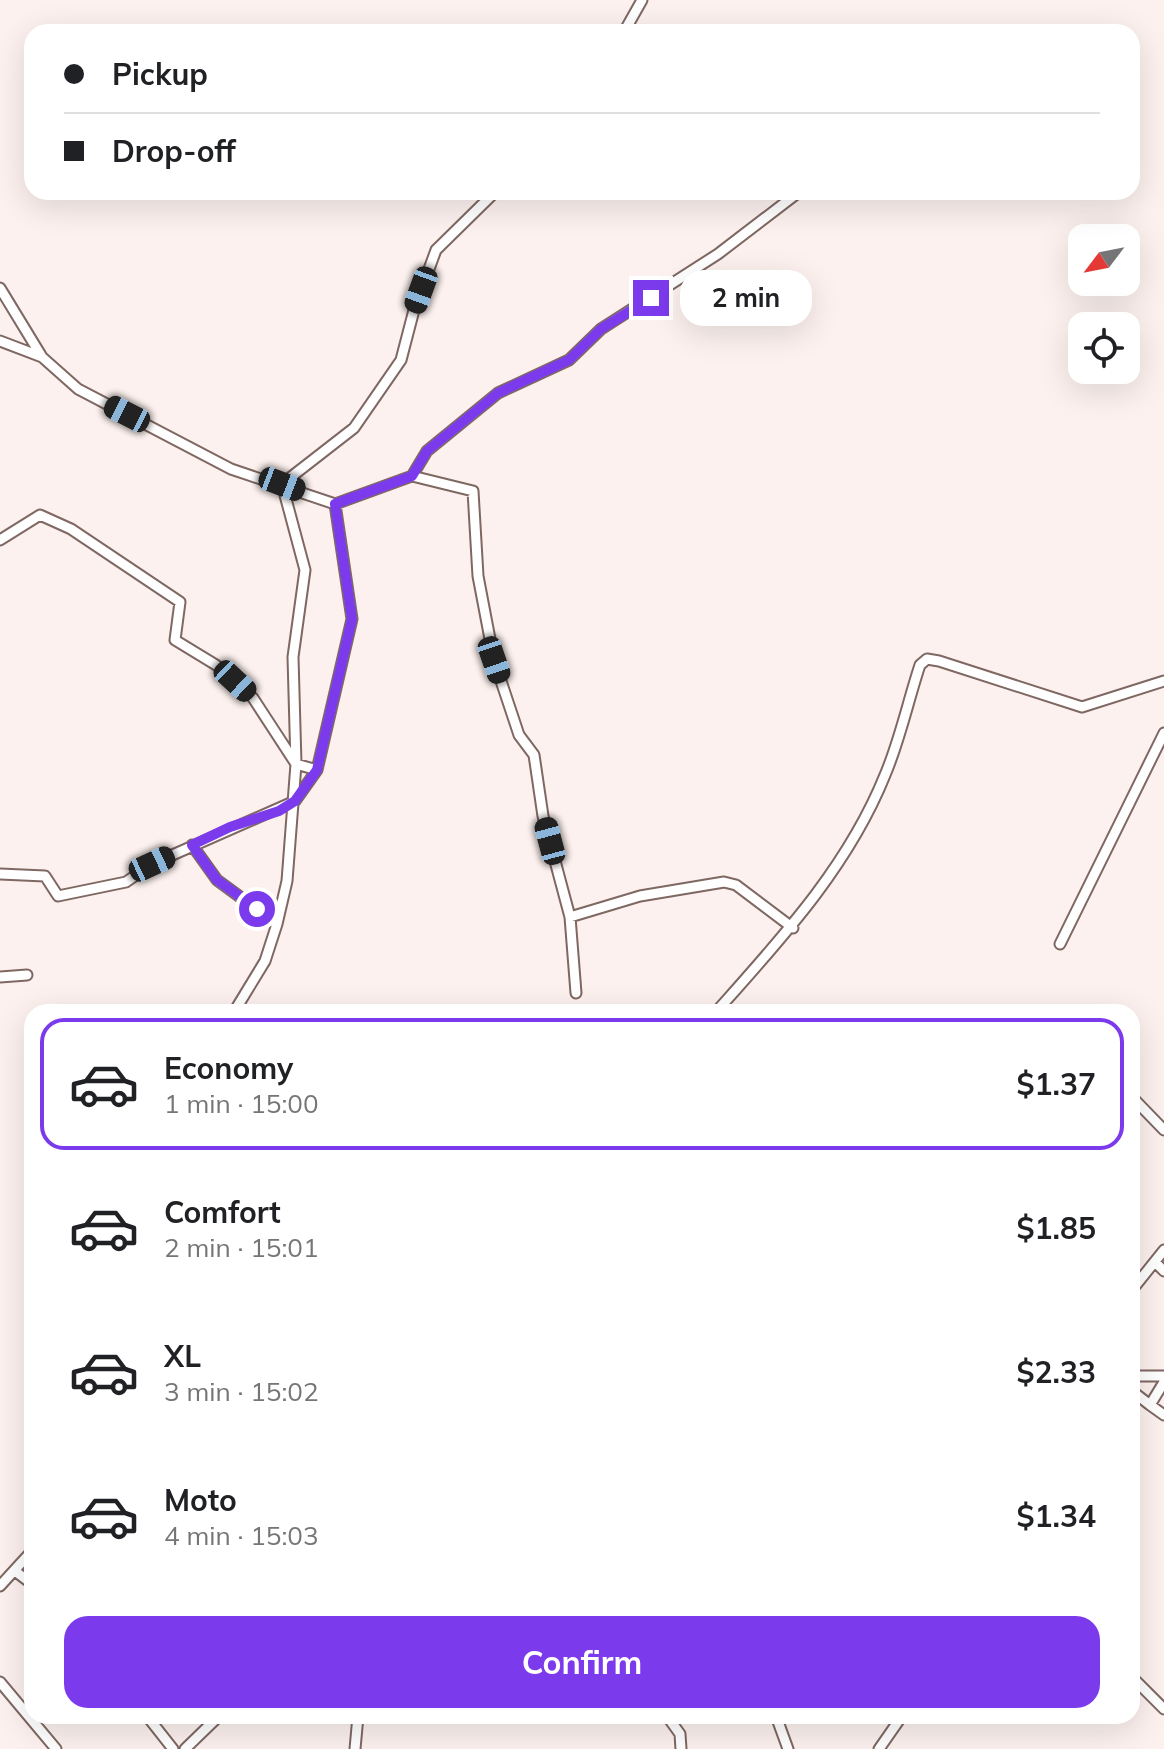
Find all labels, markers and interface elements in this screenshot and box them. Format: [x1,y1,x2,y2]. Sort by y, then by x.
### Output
text: Pickup [112,55,208,93]
text: Drop-off [112,132,236,170]
north arrow [1068,224,1140,296]
map controls [1068,224,1140,384]
car [402,263,440,317]
callout: 2 min [679,270,811,326]
route end [633,280,669,316]
text: 2 min [712,281,780,314]
button: locate [1068,312,1140,384]
car [100,392,154,436]
car [255,464,309,504]
car [475,633,513,687]
car [209,656,261,706]
car [532,815,568,867]
car [125,843,179,885]
route start [239,891,275,927]
icon: car [68,1048,140,1120]
text: Economy [164,1049,293,1087]
text: $1.37 [1017,1065,1096,1103]
text: 1 min · 15:00 [164,1087,319,1120]
icon: car [68,1192,140,1264]
text: Comfort [164,1193,281,1231]
text: $1.85 [1017,1209,1096,1247]
text: 2 min · 15:01 [164,1231,319,1264]
icon: car [68,1336,140,1408]
text: XL [164,1337,201,1375]
text: $2.33 [1017,1353,1096,1391]
text: 3 min · 15:02 [164,1375,319,1408]
icon: car [68,1480,140,1552]
text: Moto [164,1481,237,1519]
text: $1.34 [1017,1497,1096,1535]
text: 4 min · 15:03 [164,1519,319,1552]
button: Confirm [64,1616,1100,1708]

